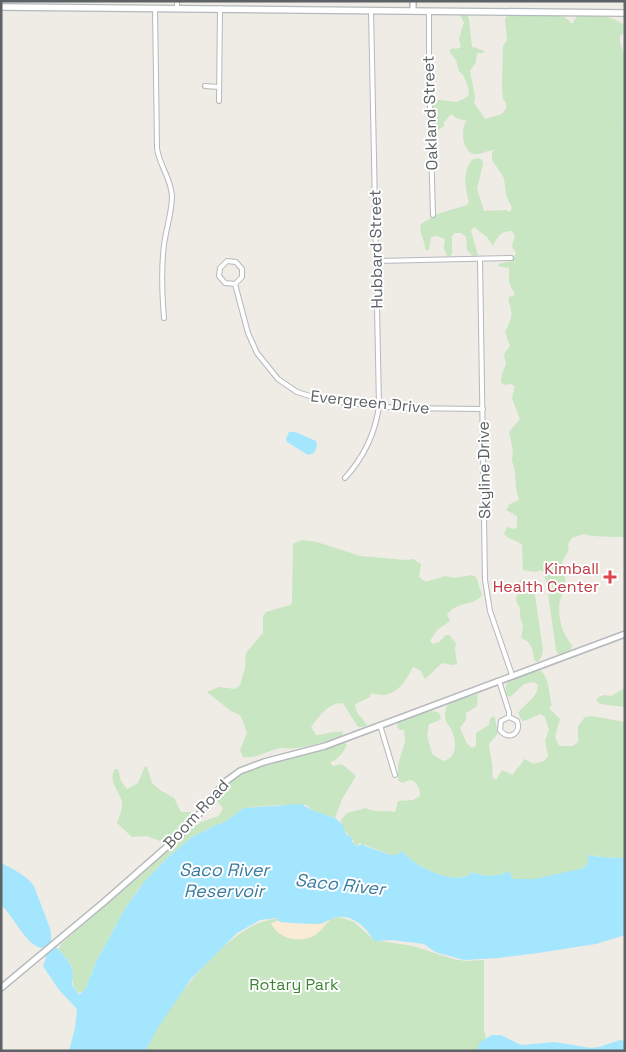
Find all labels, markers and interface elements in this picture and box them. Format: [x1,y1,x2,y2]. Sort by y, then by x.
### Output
street label: Oakland Street [418,55,442,171]
street label: Hubbard Street [364,189,388,309]
street label: Evergreen Drive [309,385,431,419]
street label: Skyline Drive [473,421,495,519]
place label: Kimball Health Center [493,558,599,597]
marker: Kimball Health Center [603,570,617,584]
street label: Boom Road [158,775,234,853]
water label: Saco River Reservoir [179,858,271,902]
water label: Saco River [294,868,388,900]
park label: Rotary Park [249,974,339,995]

